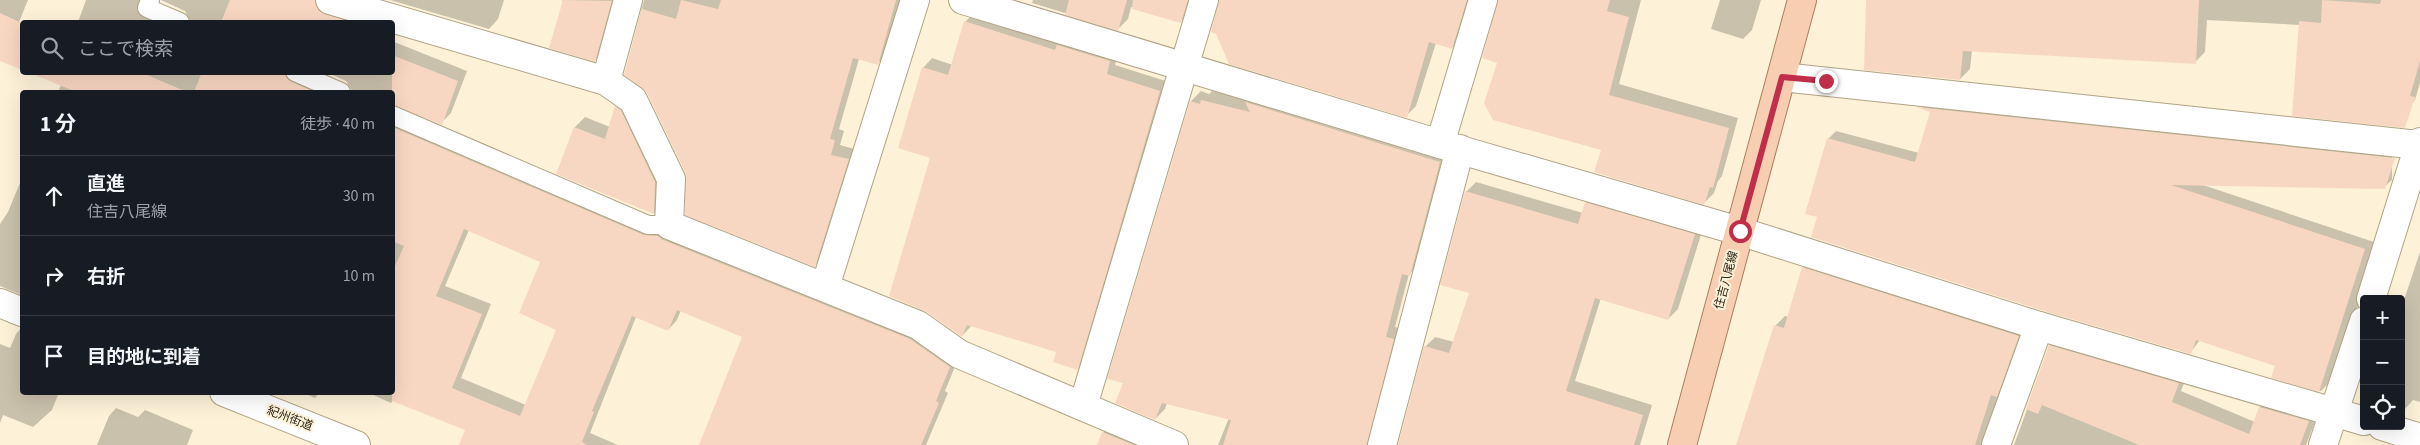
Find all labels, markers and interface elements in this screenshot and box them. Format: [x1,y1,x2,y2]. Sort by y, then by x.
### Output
search box [20,20,395,75]
icon: search [38,34,66,62]
text: ここで検索 [78,36,173,63]
route end [1815,70,1838,93]
text: 1 分 [40,109,76,139]
text: 徒歩 · 40 m [300,113,375,135]
text: 直進 [87,171,125,198]
icon: ahead [40,182,68,210]
text: 30 m [343,185,375,207]
text: 住吉八尾線 [87,201,167,223]
route start [1729,220,1752,243]
street label: 住吉八尾線 [1711,249,1742,311]
icon: right [40,262,68,290]
text: 右折 [87,264,125,291]
text: 10 m [343,265,375,287]
map controls [2360,295,2405,430]
button: + [2360,295,2405,340]
button: − [2360,340,2405,385]
icon: arrive [40,342,68,370]
text: 目的地に到着 [87,344,201,371]
button: locate [2360,385,2405,430]
street label: 紀州街道 [264,402,315,435]

